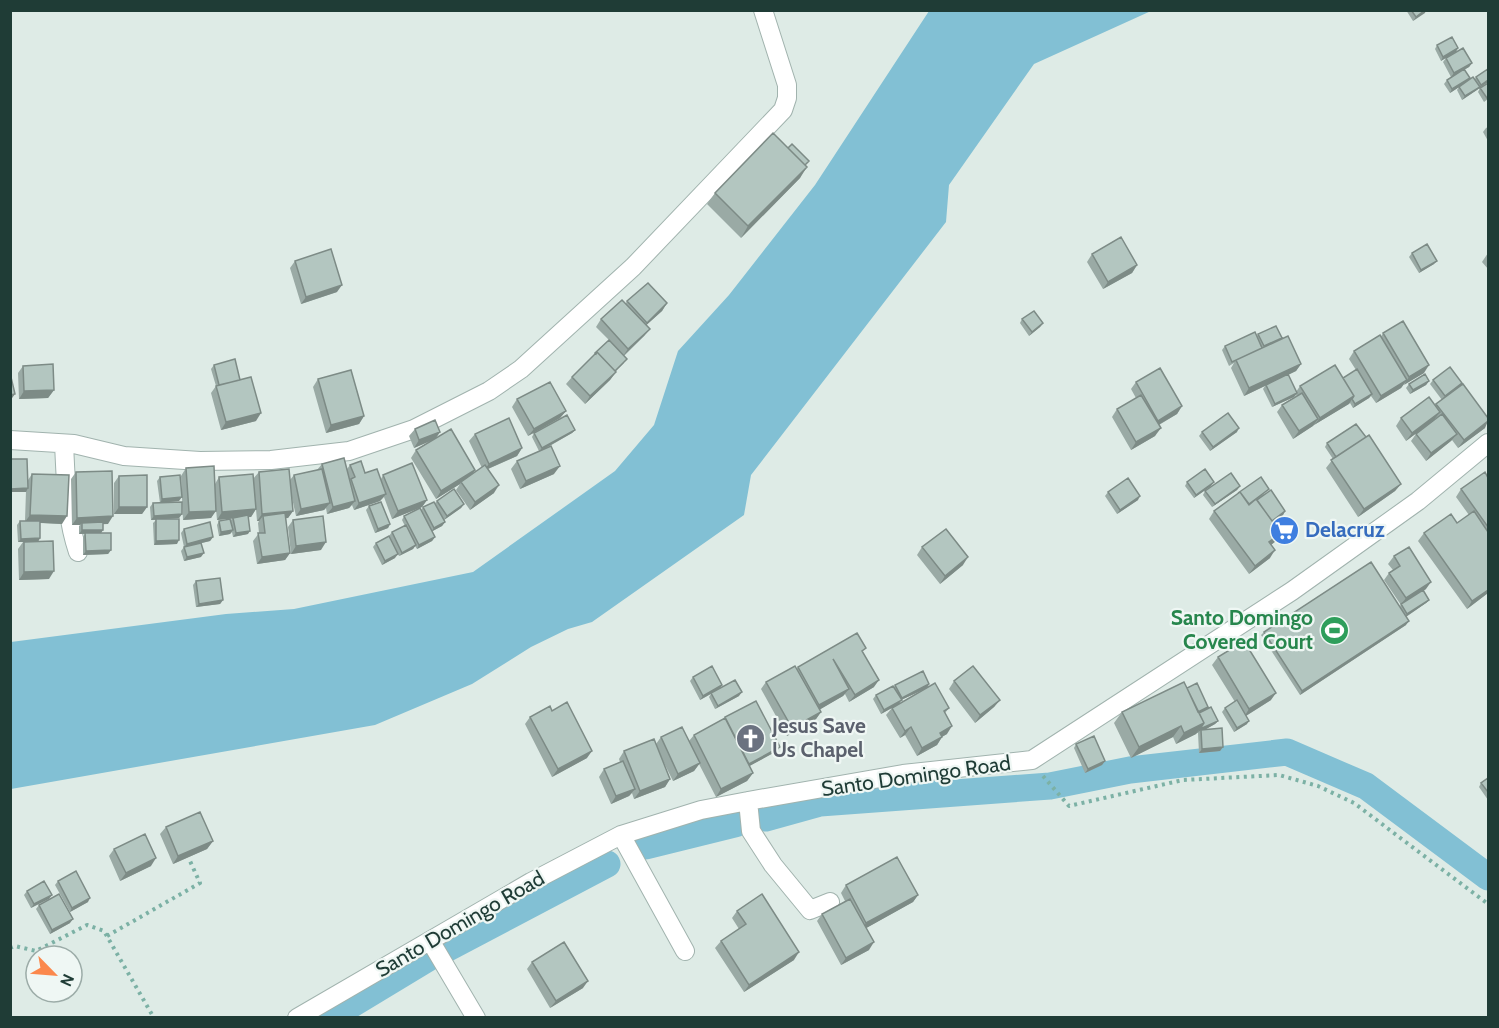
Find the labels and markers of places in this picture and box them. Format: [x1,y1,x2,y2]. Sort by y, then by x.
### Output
supermarket icon: Delacruz [1268,514,1300,546]
place label: Delacruz [1305,517,1385,542]
place label: Santo Domingo Covered Court [1171,605,1313,654]
sports icon: Santo Domingo Covered Court [1318,614,1350,646]
place label: Jesus Save Us Chapel [771,713,866,762]
church icon: Jesus Save Us Chapel [735,722,767,754]

